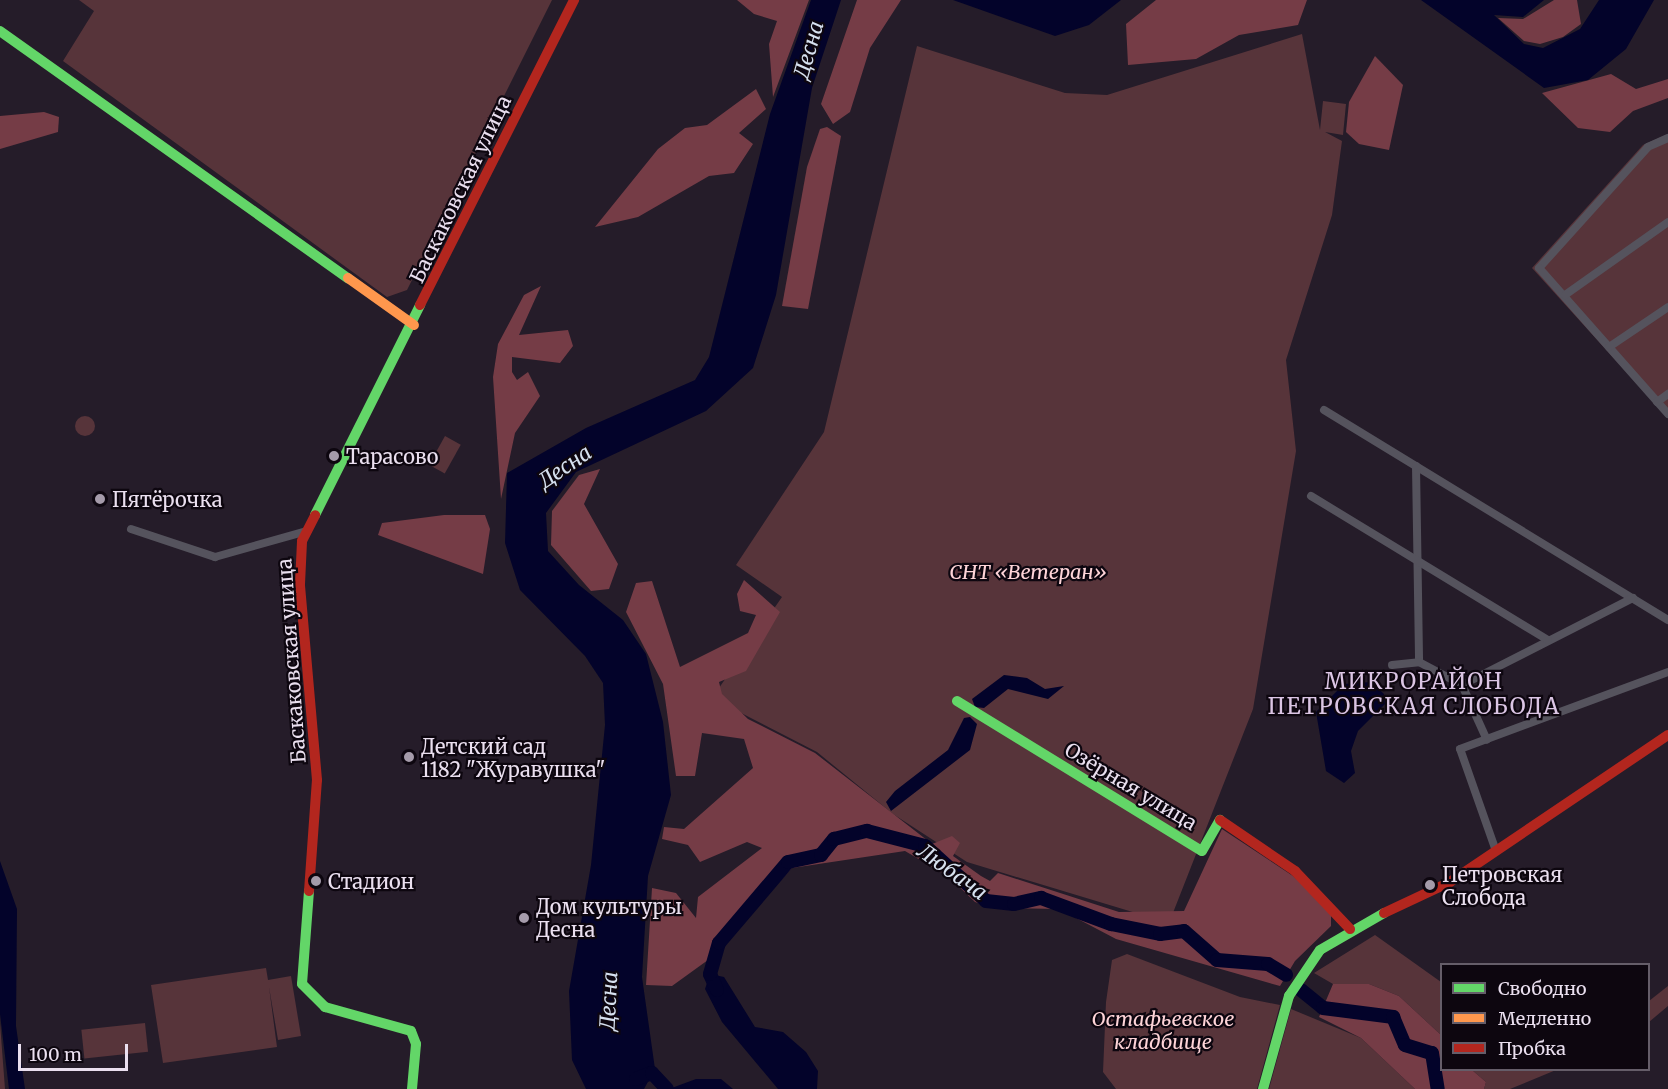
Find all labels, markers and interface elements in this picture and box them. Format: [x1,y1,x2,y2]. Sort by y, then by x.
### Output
water label: Десна [789,18,829,82]
street label: Баскаковская улица [404,91,516,287]
water label: Десна [534,440,596,494]
place label: Тарасово [346,444,438,468]
marker: Тарасово [327,449,341,463]
place label: Пятёрочка [112,487,223,511]
marker: Пятёрочка [93,492,107,506]
street label: Баскаковская улица [272,558,310,764]
park label: СНТ «Ветеран» [949,559,1107,583]
district label: МИКРОРАЙОН ПЕТРОВСКАЯ СЛОБОДА [1267,668,1561,720]
place label: Детский сад 1182 "Журавушка" [421,734,605,781]
street label: Озёрная улица [1061,737,1201,835]
marker: Детский сад 1182 "Журавушка" [402,750,416,764]
water label: Любача [912,838,992,906]
place label: Петровская Слобода [1442,862,1562,909]
place label: Стадион [328,869,414,893]
marker: Стадион [309,874,323,888]
marker: Петровская Слобода [1423,878,1437,892]
place label: Дом культуры Десна [536,894,682,941]
marker: Дом культуры Десна [517,911,531,925]
legend [1440,963,1650,1071]
water label: Десна [595,971,623,1031]
text: Свободно [1498,977,1586,1000]
park label: Остафьевское кладбище [1092,1007,1234,1054]
text: Медленно [1498,1007,1591,1030]
scale bar [21,1032,130,1070]
text: Пробка [1498,1037,1566,1060]
text: 100 m [29,1043,82,1066]

